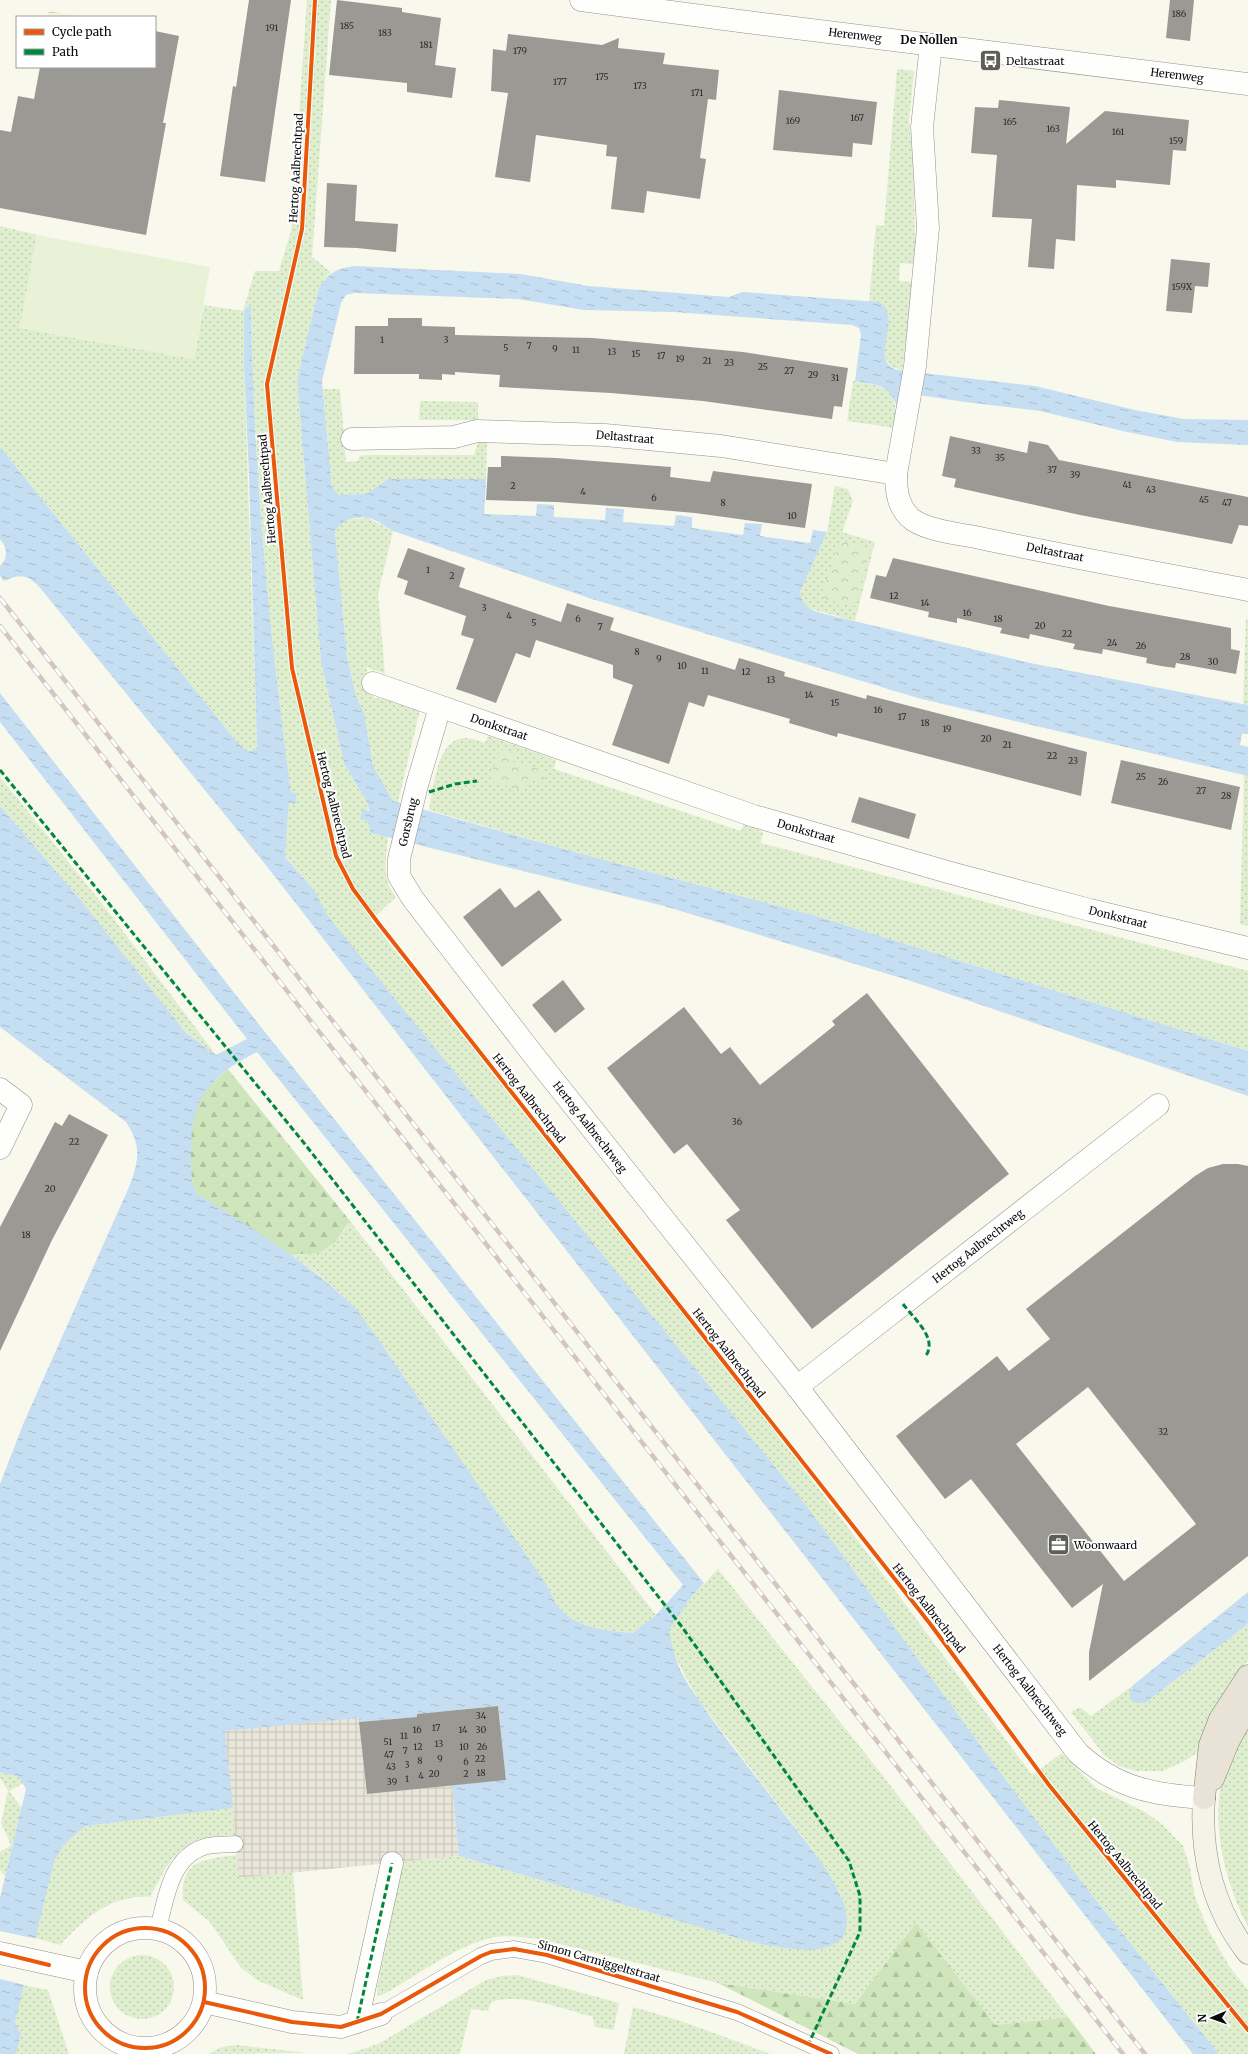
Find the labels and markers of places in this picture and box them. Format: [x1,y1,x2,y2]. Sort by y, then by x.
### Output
bus stop icon: Deltastraat [977,48,1003,74]
place label: Deltastraat [1006,54,1065,68]
office icon: Woonwaard [1045,1532,1071,1558]
place label: Woonwaard [1073,1538,1137,1552]

